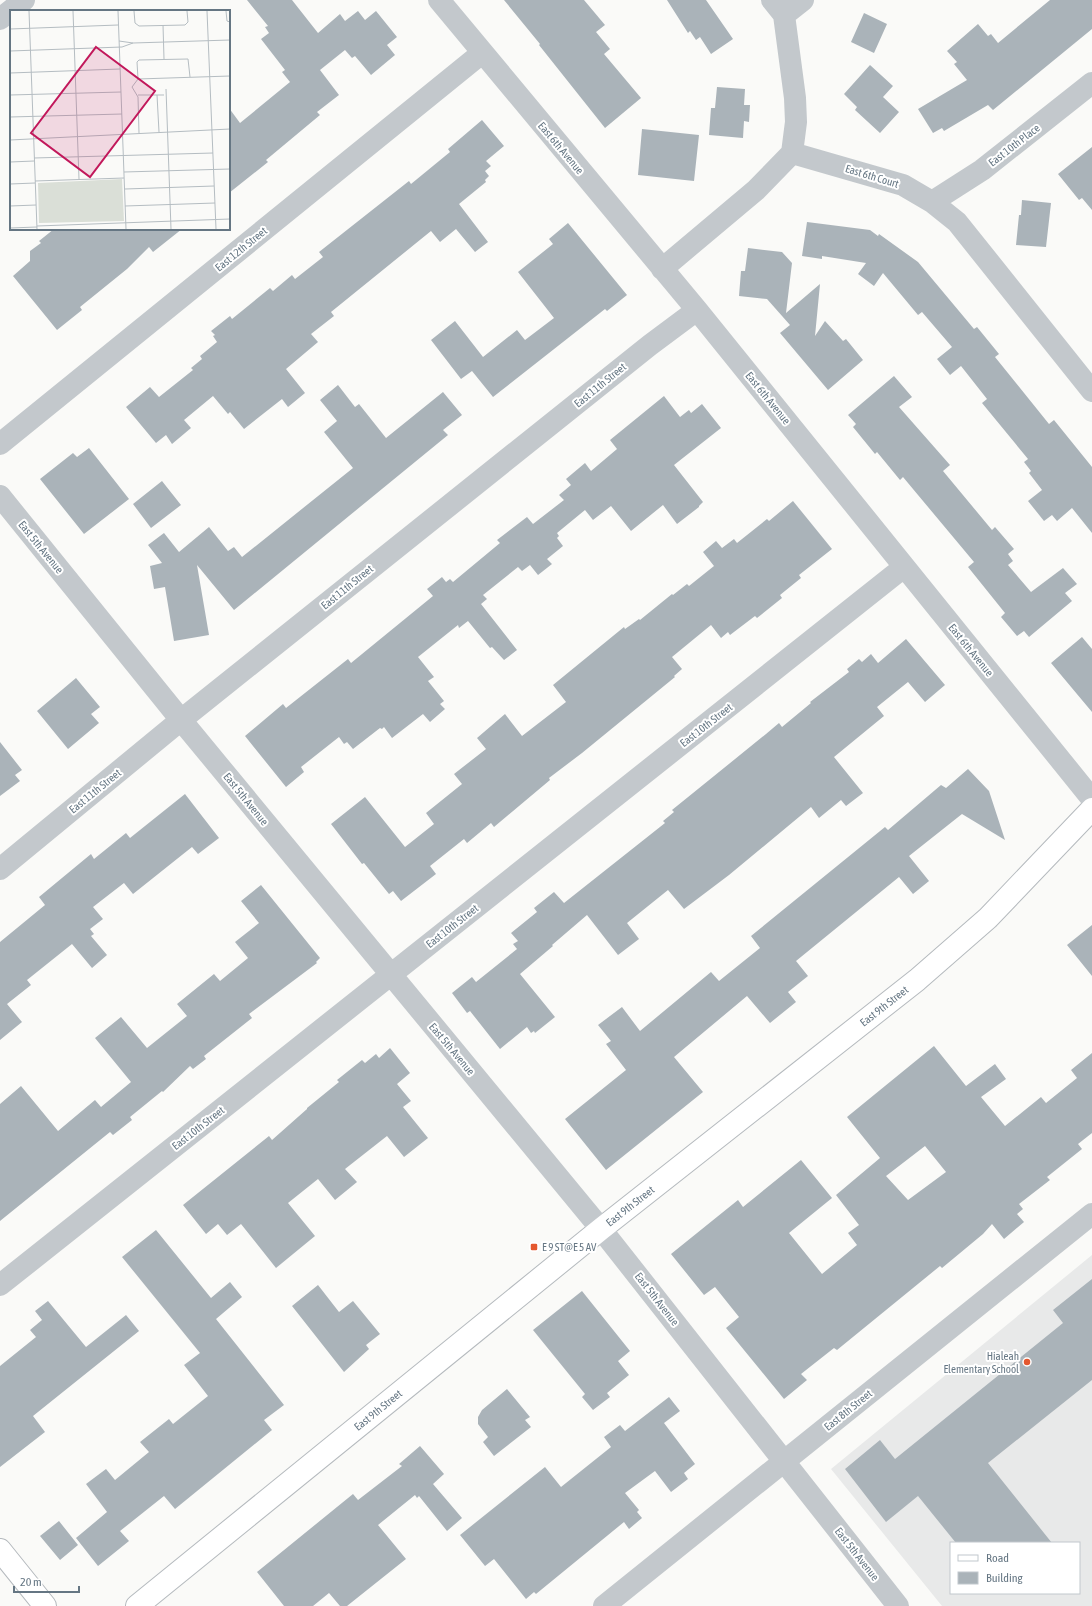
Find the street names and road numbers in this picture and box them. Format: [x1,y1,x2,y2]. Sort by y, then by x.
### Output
street label: East 6th Avenue [536,120,586,176]
street label: East 10th Place [986,121,1042,169]
street label: East 6th Court [844,162,900,190]
street label: East 12th Street [213,225,269,273]
street label: East 11th Street [572,361,628,409]
street label: East 6th Avenue [743,369,793,427]
street label: East 5th Avenue [16,518,66,576]
street label: East 11th Street [319,563,375,611]
street label: East 6th Avenue [946,621,996,679]
street label: East 10th Street [678,701,734,749]
street label: East 11th Street [67,767,123,815]
street label: East 5th Avenue [221,770,271,828]
street label: East 10th Street [424,902,480,950]
street label: East 9th Street [858,984,910,1028]
street label: East 5th Avenue [427,1021,477,1077]
street label: East 10th Street [170,1104,226,1152]
street label: East 9th Street [604,1184,656,1228]
street label: East 5th Avenue [633,1270,681,1328]
street label: East 9th Street [352,1387,404,1433]
street label: East 8th Street [822,1387,874,1433]
street label: East 5th Avenue [833,1525,881,1583]

